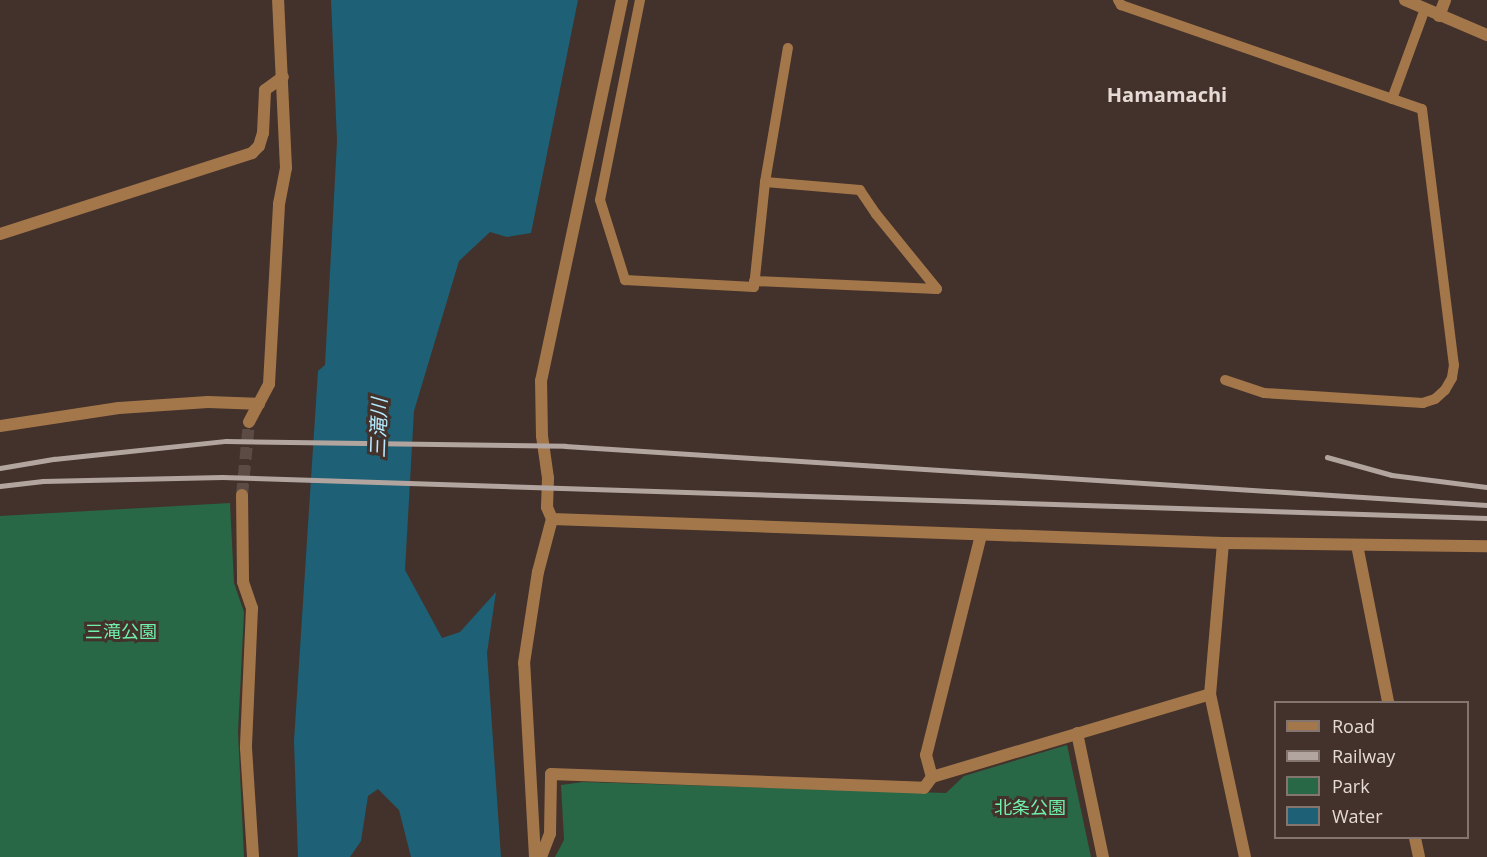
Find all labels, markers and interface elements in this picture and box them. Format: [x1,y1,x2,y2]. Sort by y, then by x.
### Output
district label: Hamamachi [1107,82,1227,106]
water label: 三滝川 [365,398,391,458]
park label: 三滝公園 [85,620,157,642]
legend [1274,701,1469,839]
text: Road [1332,714,1375,738]
text: Railway [1332,744,1395,768]
text: Park [1332,774,1370,798]
park label: 北条公園 [994,796,1066,818]
text: Water [1332,804,1383,828]

